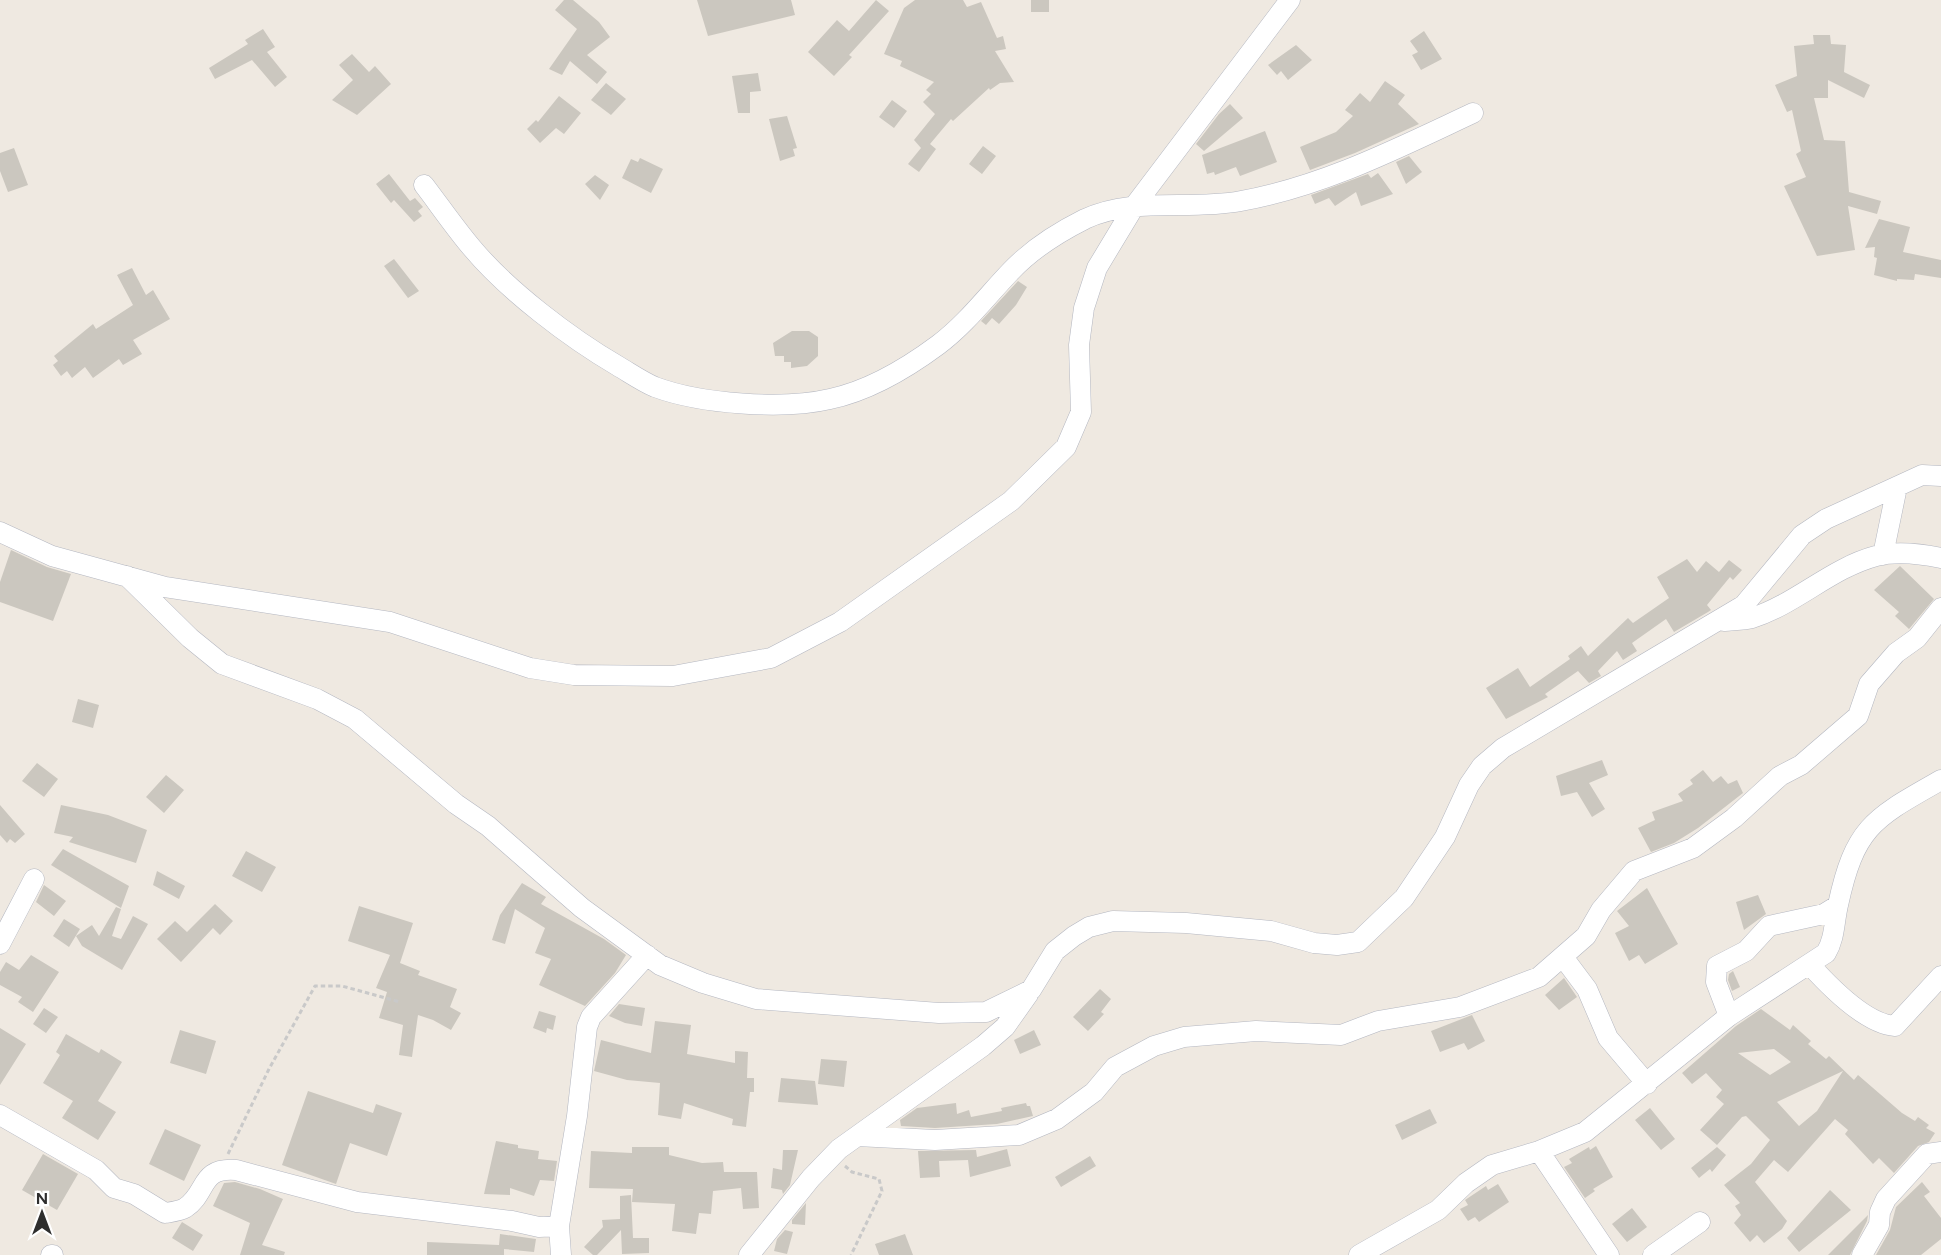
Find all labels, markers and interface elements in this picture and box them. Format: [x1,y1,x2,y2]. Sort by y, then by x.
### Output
north arrow [12,1183,72,1243]
text: N [36,1189,48,1208]

